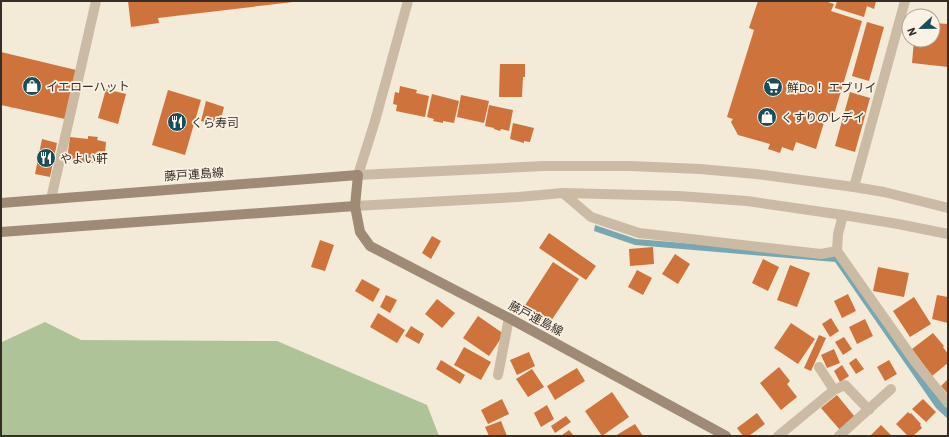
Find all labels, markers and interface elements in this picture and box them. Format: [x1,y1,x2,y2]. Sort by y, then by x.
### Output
north arrow [901,8,941,48]
text: N [904,25,920,38]
shop icon: イエローハット [21,75,43,97]
supermarket icon: 鮮Do！ エブリイ [762,76,784,98]
place label: イエローハット [46,79,130,94]
place label: 鮮Do！ エブリイ [787,80,877,95]
shop icon: くすりのレデイ [756,106,778,128]
place label: くすりのレデイ [781,110,865,125]
restaurant icon: くら寿司 [166,111,188,133]
place label: くら寿司 [191,115,239,130]
restaurant icon: やよい軒 [35,147,57,169]
place label: やよい軒 [60,151,108,166]
street label: 藤戸連島線 [164,164,224,184]
street label: 藤戸連島線 [506,297,566,339]

